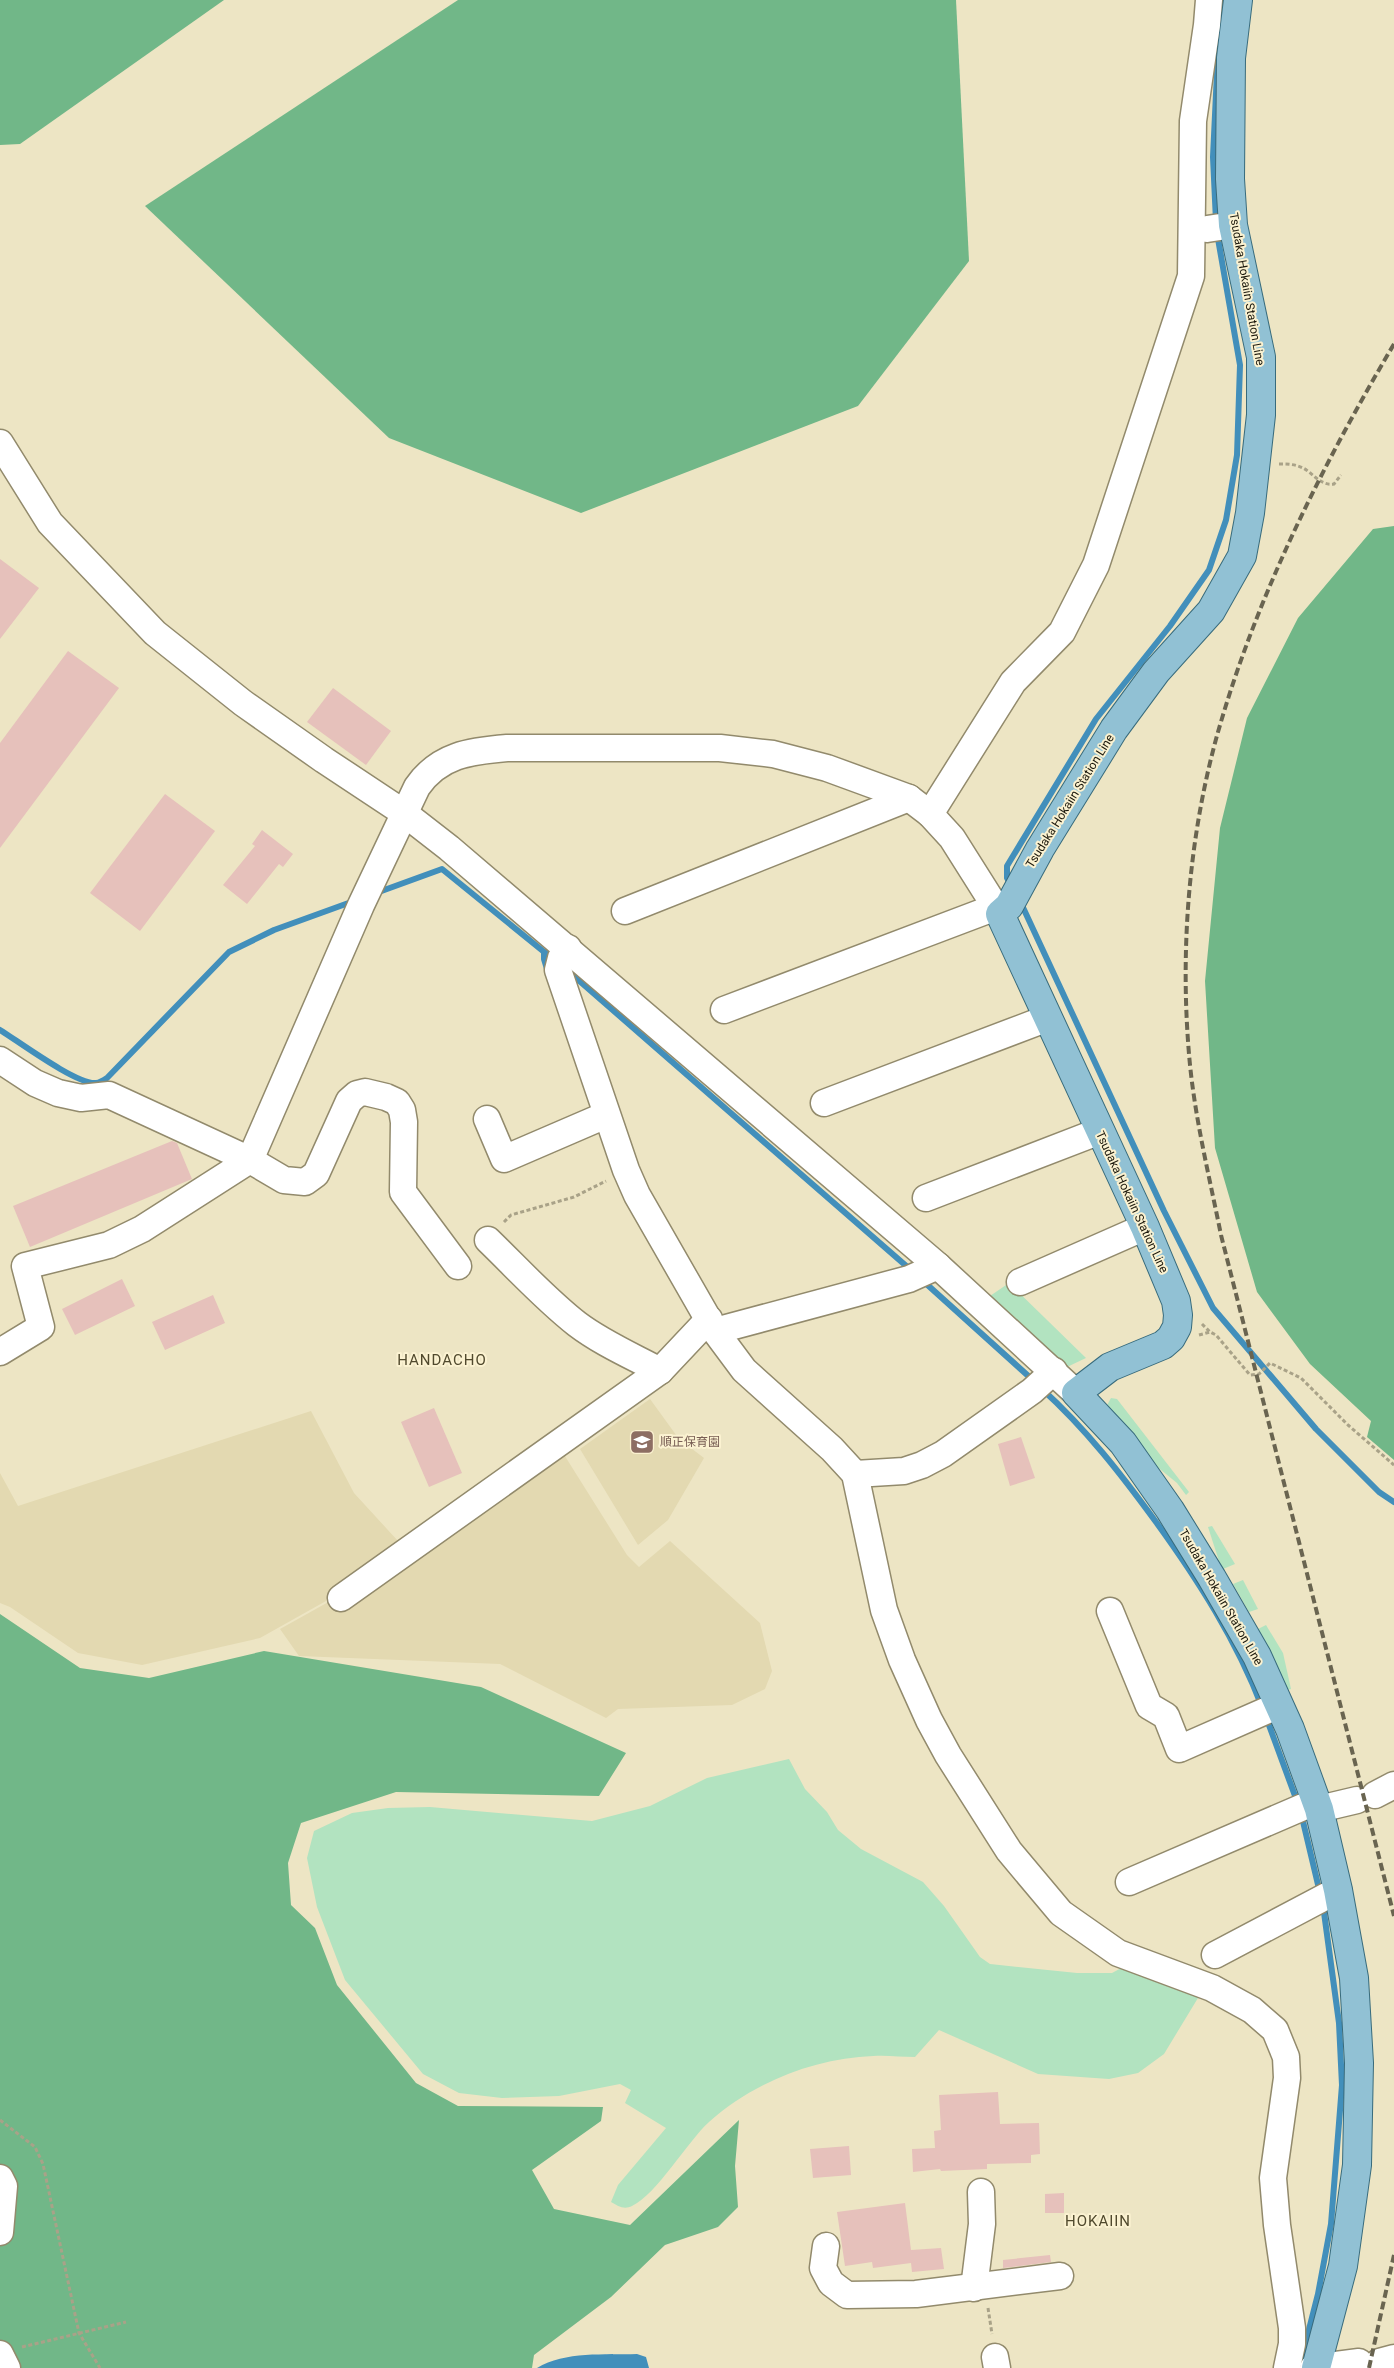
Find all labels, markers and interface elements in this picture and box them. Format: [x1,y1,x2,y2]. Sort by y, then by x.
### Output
street label: Tsudaka Hokaiin Station Line [1227,212,1267,366]
street label: Tsudaka Hokaiin Station Line [1023,732,1117,870]
street label: Tsudaka Hokaiin Station Line [1093,1129,1171,1275]
district label: HANDACHO [397,1351,487,1369]
school or university icon: 順正保育園 [629,1429,655,1455]
place label: 順正保育園 [660,1435,720,1449]
street label: Tsudaka Hokaiin Station Line [1176,1526,1266,1668]
district label: HOKAIIN [1065,2212,1131,2230]

